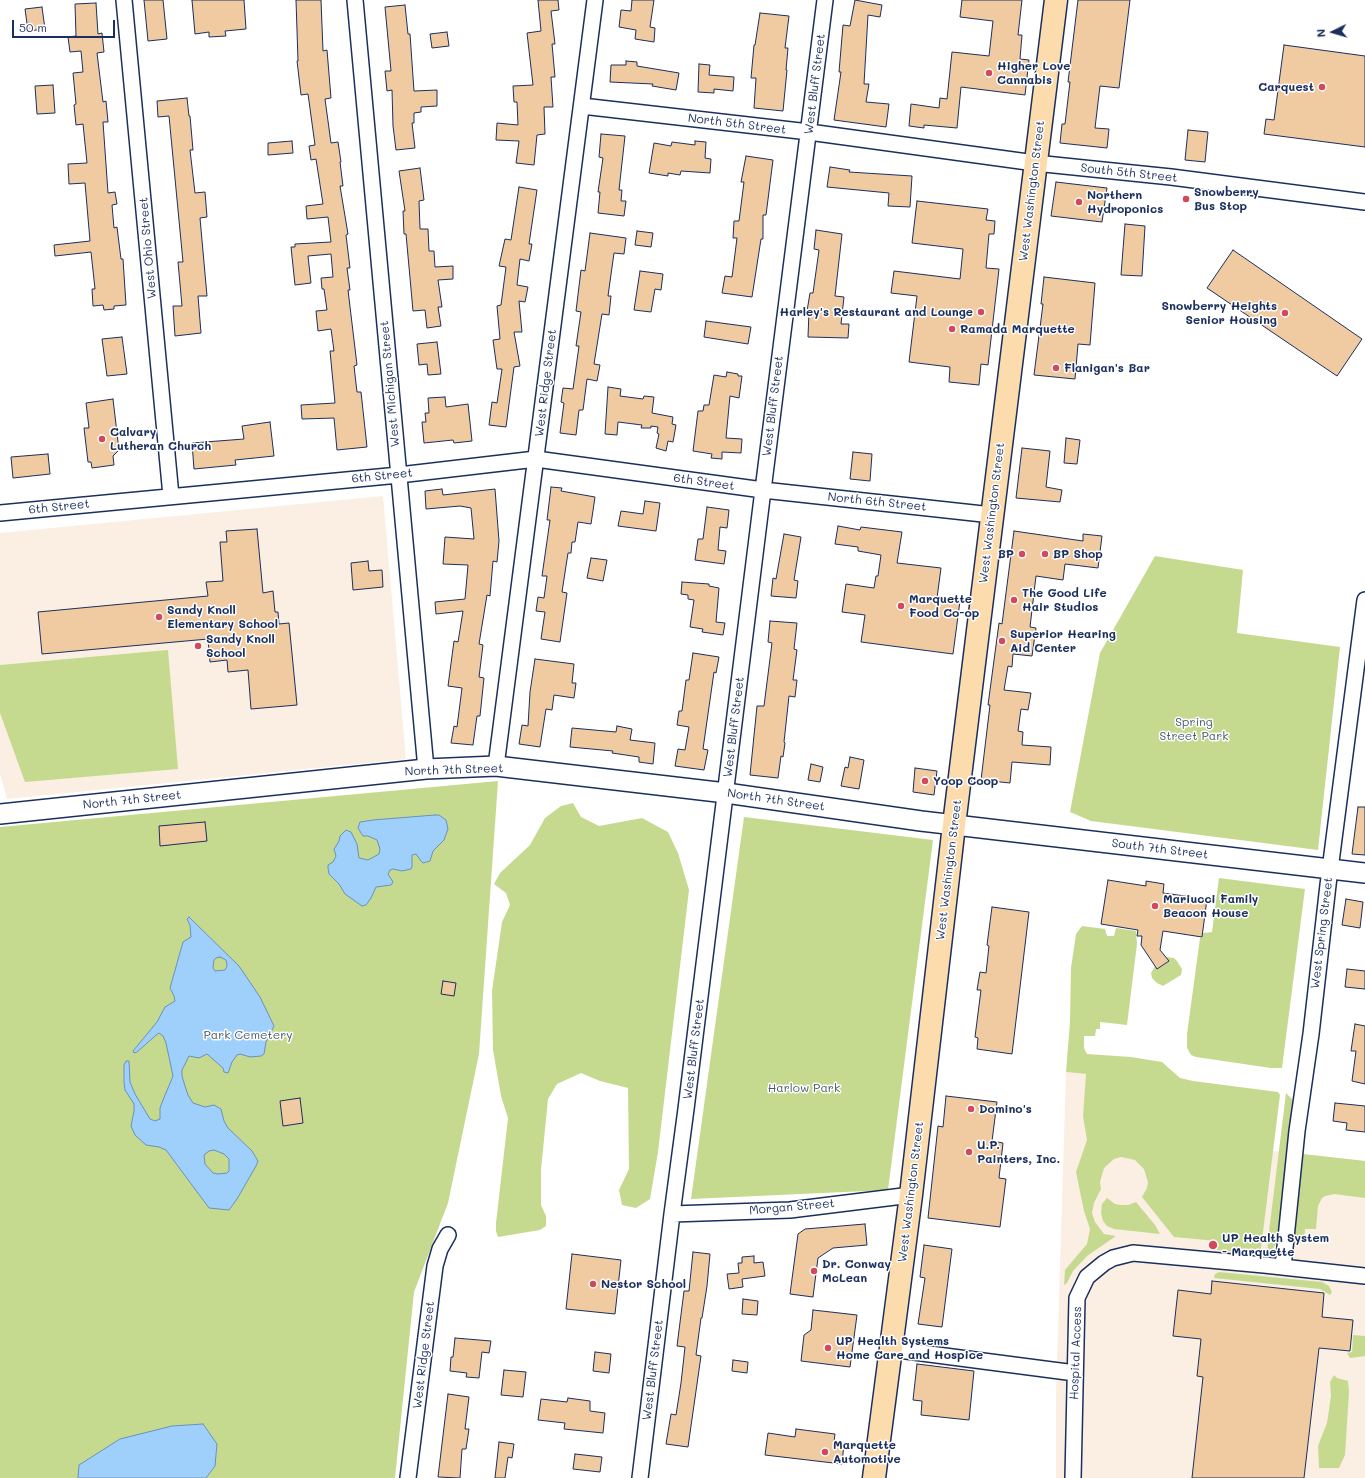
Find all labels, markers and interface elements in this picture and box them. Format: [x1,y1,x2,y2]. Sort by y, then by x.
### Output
scale bar [14,12,117,38]
north arrow [1313,12,1353,52]
text: 50 m [19,19,47,35]
text: N [1313,28,1328,38]
street label: West Bluff Street [802,33,828,135]
place label: Higher Love Cannabis [997,59,1070,87]
marker: Higher Love Cannabis [984,68,994,78]
place label: Carquest [1258,80,1314,94]
marker: Carquest [1317,82,1327,92]
street label: North 5th Street [687,111,787,137]
street label: West Washington Street [1016,120,1048,262]
street label: South 5th Street [1080,161,1178,185]
place label: Snowberry Bus Stop [1194,185,1259,213]
place label: Northern Hydroponics [1087,188,1163,216]
marker: Snowberry Bus Stop [1181,194,1191,204]
street label: West Ohio Street [136,197,160,299]
marker: Northern Hydroponics [1074,197,1084,207]
place label: Snowberry Heights Senior Housing [1162,299,1277,327]
place label: Harley's Restaurant and Lounge [780,305,973,319]
marker: Harley's Restaurant and Lounge [976,307,986,317]
marker: Snowberry Heights Senior Housing [1280,308,1290,318]
street label: West Michigan Street [377,320,403,448]
place label: Ramada Marquette [960,322,1075,336]
marker: Ramada Marquette [947,324,957,334]
street label: West Ridge Street [532,328,560,438]
street label: West Bluff Street [760,355,786,457]
place label: Flanigan's Bar [1064,361,1150,375]
marker: Flanigan's Bar [1051,363,1061,373]
place label: Calvary Lutheran Church [110,425,211,453]
marker: Calvary Lutheran Church [97,434,107,444]
street label: West Washington Street [976,442,1008,584]
street label: 6th Street [351,466,413,486]
street label: 6th Street [673,471,735,493]
street label: North 6th Street [827,490,927,514]
street label: 6th Street [28,497,90,517]
place label: BP [998,547,1014,561]
place label: BP Shop [1053,547,1103,561]
marker: BP [1017,549,1027,559]
marker: BP Shop [1040,549,1050,559]
place label: The Good Life Hair Studios [1022,586,1107,614]
place label: Marquette Food Co-op [909,592,979,620]
marker: The Good Life Hair Studios [1009,595,1019,605]
marker: Marquette Food Co-op [896,601,906,611]
place label: Sandy Knoll Elementary School [167,603,278,631]
marker: Sandy Knoll Elementary School [154,612,164,622]
place label: Superior Hearing Aid Center [1010,627,1116,655]
place label: Sandy Knoll School [206,632,275,660]
marker: Superior Hearing Aid Center [997,636,1007,646]
marker: Sandy Knoll School [193,641,203,651]
street label: West Bluff Street [721,676,747,778]
park label: Spring Street Park [1159,715,1229,743]
street label: North 7th Street [404,761,504,779]
place label: Yoop Coop [933,774,998,788]
marker: Yoop Coop [920,776,930,786]
street label: North 7th Street [726,786,826,814]
street label: North 7th Street [82,788,182,812]
street label: West Washington Street [933,799,965,941]
street label: South 7th Street [1111,836,1209,862]
street label: West Spring Street [1308,876,1336,990]
place label: Mariucci Family Beacon House [1163,892,1258,920]
marker: Mariucci Family Beacon House [1150,901,1160,911]
street label: West Bluff Street [681,998,707,1100]
park label: Park Cemetery [203,1028,293,1042]
park label: Harlow Park [768,1081,840,1095]
place label: Domino's [979,1102,1032,1116]
marker: Domino's [966,1104,976,1114]
street label: West Washington Street [895,1121,927,1263]
place label: U.P. Painters, Inc. [977,1138,1060,1166]
marker: U.P. Painters, Inc. [964,1147,974,1157]
street label: Morgan Street [749,1196,835,1218]
place label: UP Health System - Marquette [1222,1231,1329,1259]
marker: UP Health System - Marquette [1207,1239,1219,1251]
place label: Dr. Conway McLean [822,1257,891,1285]
marker: Dr. Conway McLean [809,1266,819,1276]
place label: Nestor School [601,1277,686,1291]
marker: Nestor School [588,1279,598,1289]
street label: West Ridge Street [410,1300,438,1410]
street label: Hospital Access [1067,1306,1085,1400]
street label: West Bluff Street [640,1319,666,1421]
place label: UP Health Systems Home Care and Hospice [836,1334,983,1362]
marker: UP Health Systems Home Care and Hospice [823,1343,833,1353]
place label: Marquette Automotive [833,1438,901,1466]
marker: Marquette Automotive [820,1447,830,1457]

